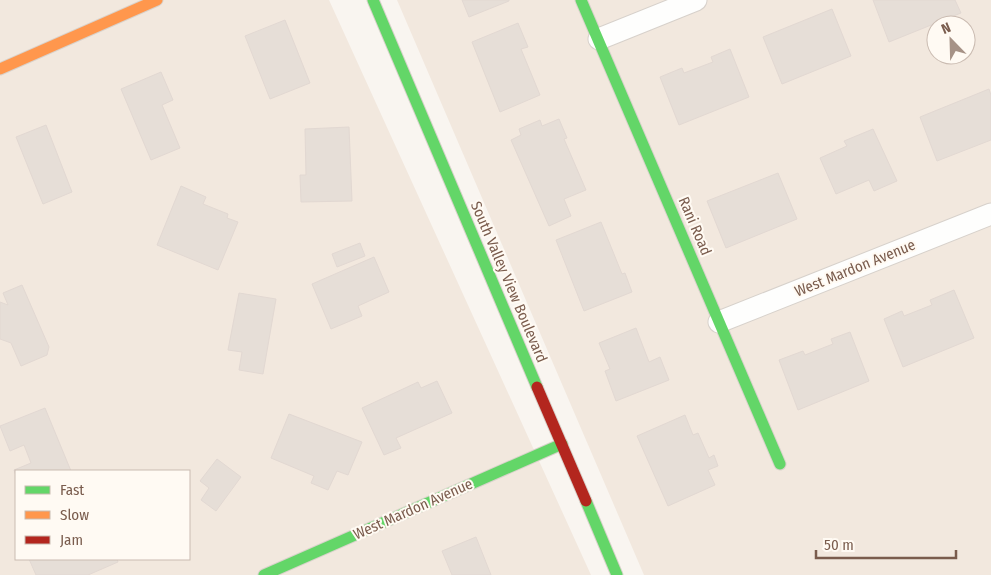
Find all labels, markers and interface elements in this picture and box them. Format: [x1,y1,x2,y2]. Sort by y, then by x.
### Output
north arrow [926,15,976,65]
text: N [939,19,953,38]
street label: Rani Road [675,194,715,258]
street label: South Valley View Boulevard [467,199,551,365]
street label: West Mardon Avenue [792,236,918,300]
legend [15,470,190,560]
street label: West Mardon Avenue [351,475,475,543]
text: Fast [60,481,84,499]
text: Slow [60,506,89,524]
scale bar [816,528,956,560]
text: Jam [60,531,83,549]
text: 50 m [824,536,854,554]

